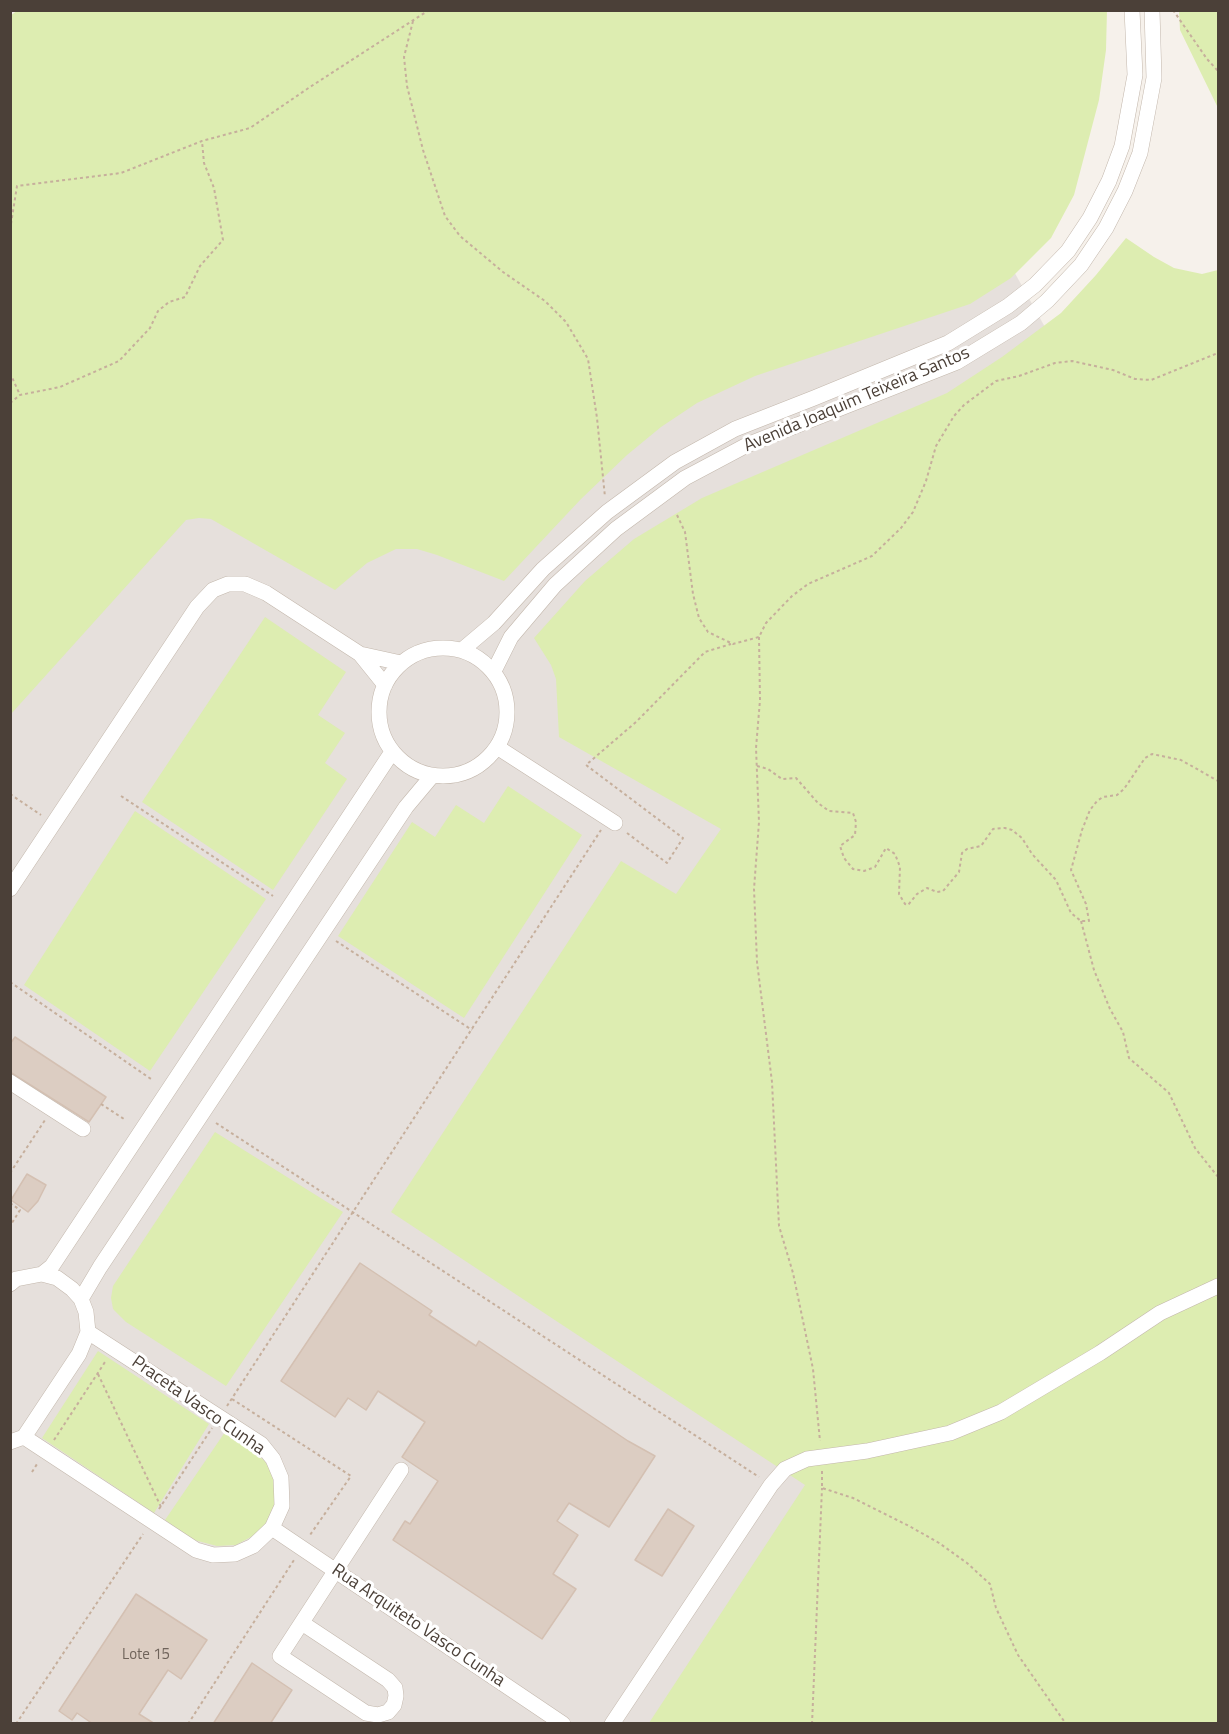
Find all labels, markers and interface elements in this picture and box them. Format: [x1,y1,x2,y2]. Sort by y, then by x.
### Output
street label: Avenida Joaquim Teixeira Santos [741,343,973,457]
street label: Praceta Vasco Cunha [127,1352,269,1460]
street label: Rua Arquiteto Vasco Cunha [327,1560,509,1692]
house number: Lote 15 [122,1646,170,1664]

